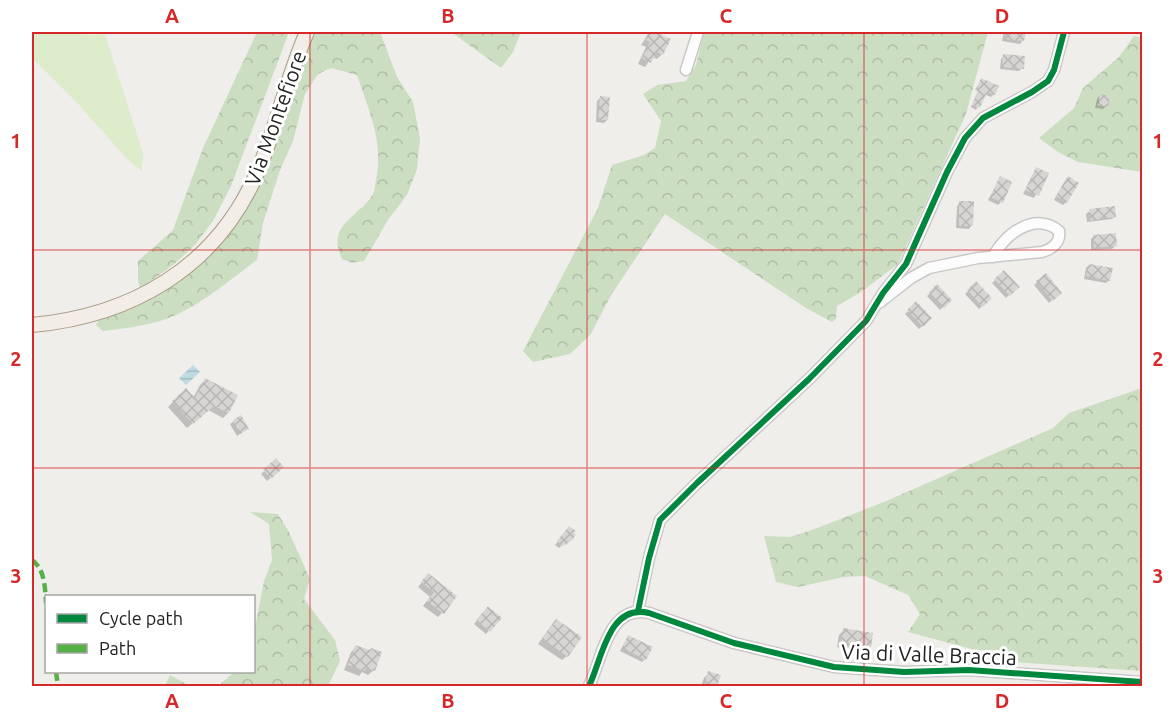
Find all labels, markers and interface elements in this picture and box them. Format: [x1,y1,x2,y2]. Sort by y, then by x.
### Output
text: A [165,4,179,27]
text: B [441,4,455,27]
text: C [720,4,733,27]
text: D [995,4,1009,27]
street label: Via Montefiore [239,47,311,189]
text: 1 [10,129,22,152]
text: 1 [1152,129,1164,152]
text: 2 [10,347,22,370]
text: 2 [1152,347,1164,370]
text: 3 [10,564,22,587]
text: 3 [1152,564,1164,587]
legend [45,595,255,673]
text: Cycle path [99,608,183,628]
text: Path [99,638,136,658]
street label: Via di Valle Braccia [841,639,1017,669]
text: A [165,689,179,712]
text: B [441,689,455,712]
text: C [720,689,733,712]
text: D [995,689,1009,712]

